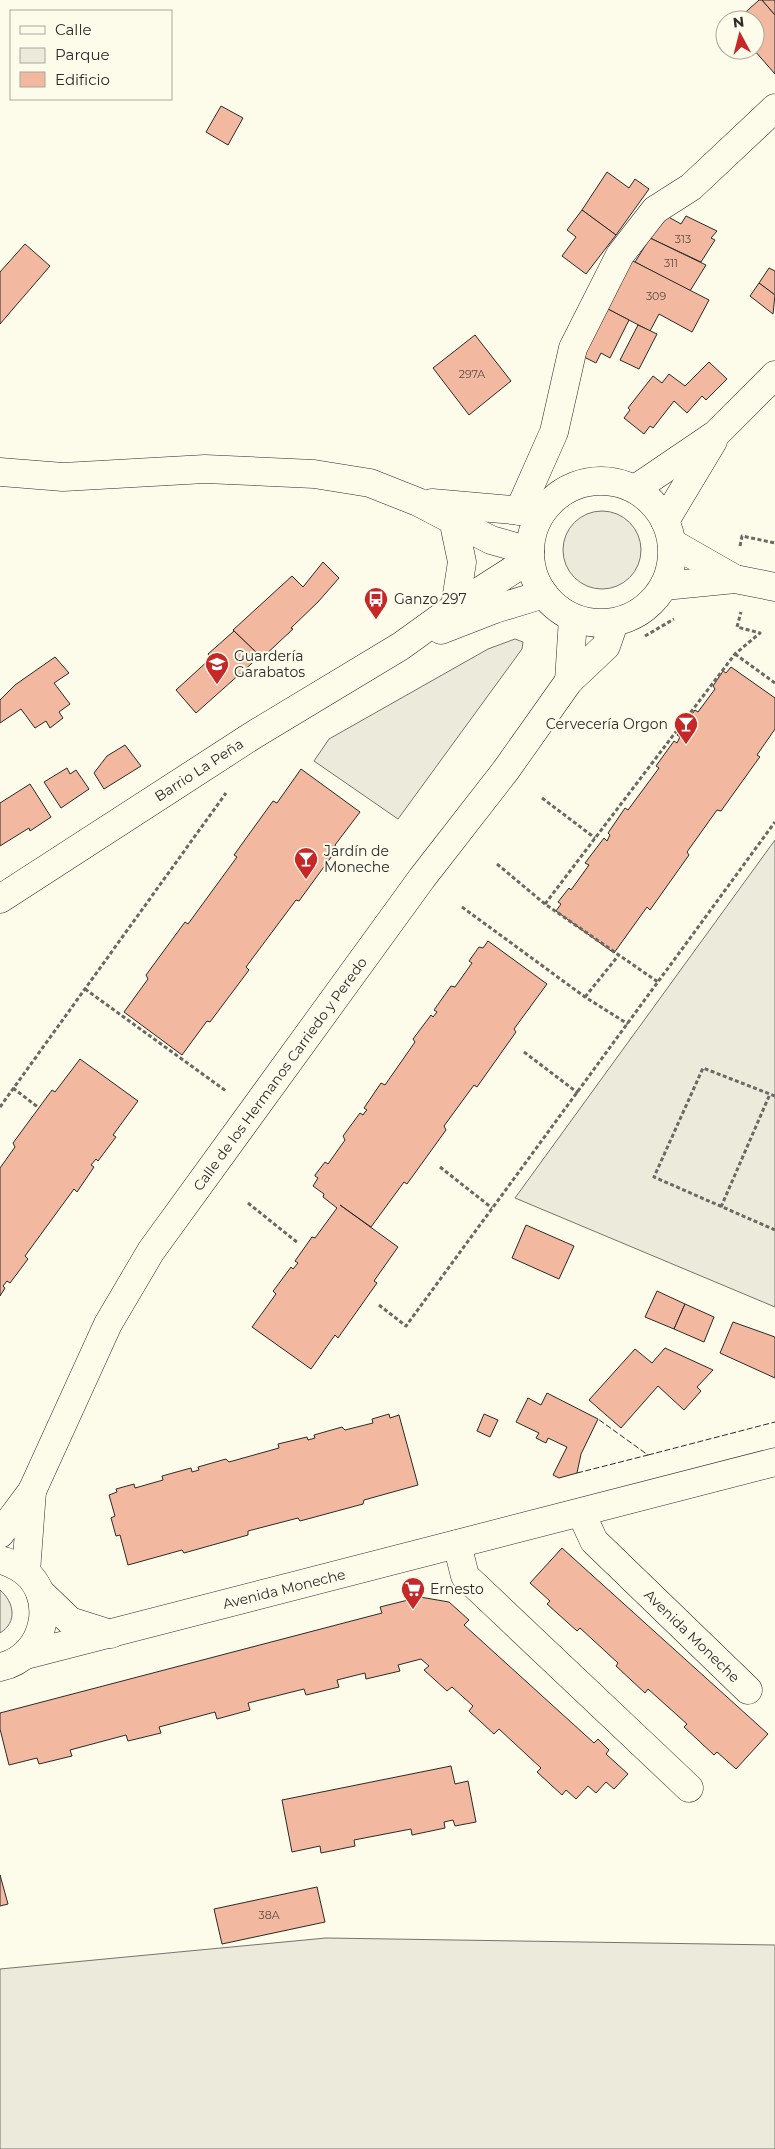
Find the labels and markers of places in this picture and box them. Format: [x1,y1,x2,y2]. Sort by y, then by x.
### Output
bus stop icon: Ganzo 297 [363,586,389,620]
place label: Ganzo 297 [394,590,467,608]
place label: Guardería Garabatos [234,647,305,681]
school or university icon: Guardería Garabatos [204,651,230,685]
bar icon: Cervecería Orgon [673,711,699,745]
place label: Cervecería Orgon [546,715,668,733]
place label: Jardín de Moneche [323,842,390,876]
bar icon: Jardín de Moneche [293,846,319,880]
supermarket icon: Ernesto [400,1576,426,1610]
place label: Ernesto [430,1580,484,1598]

